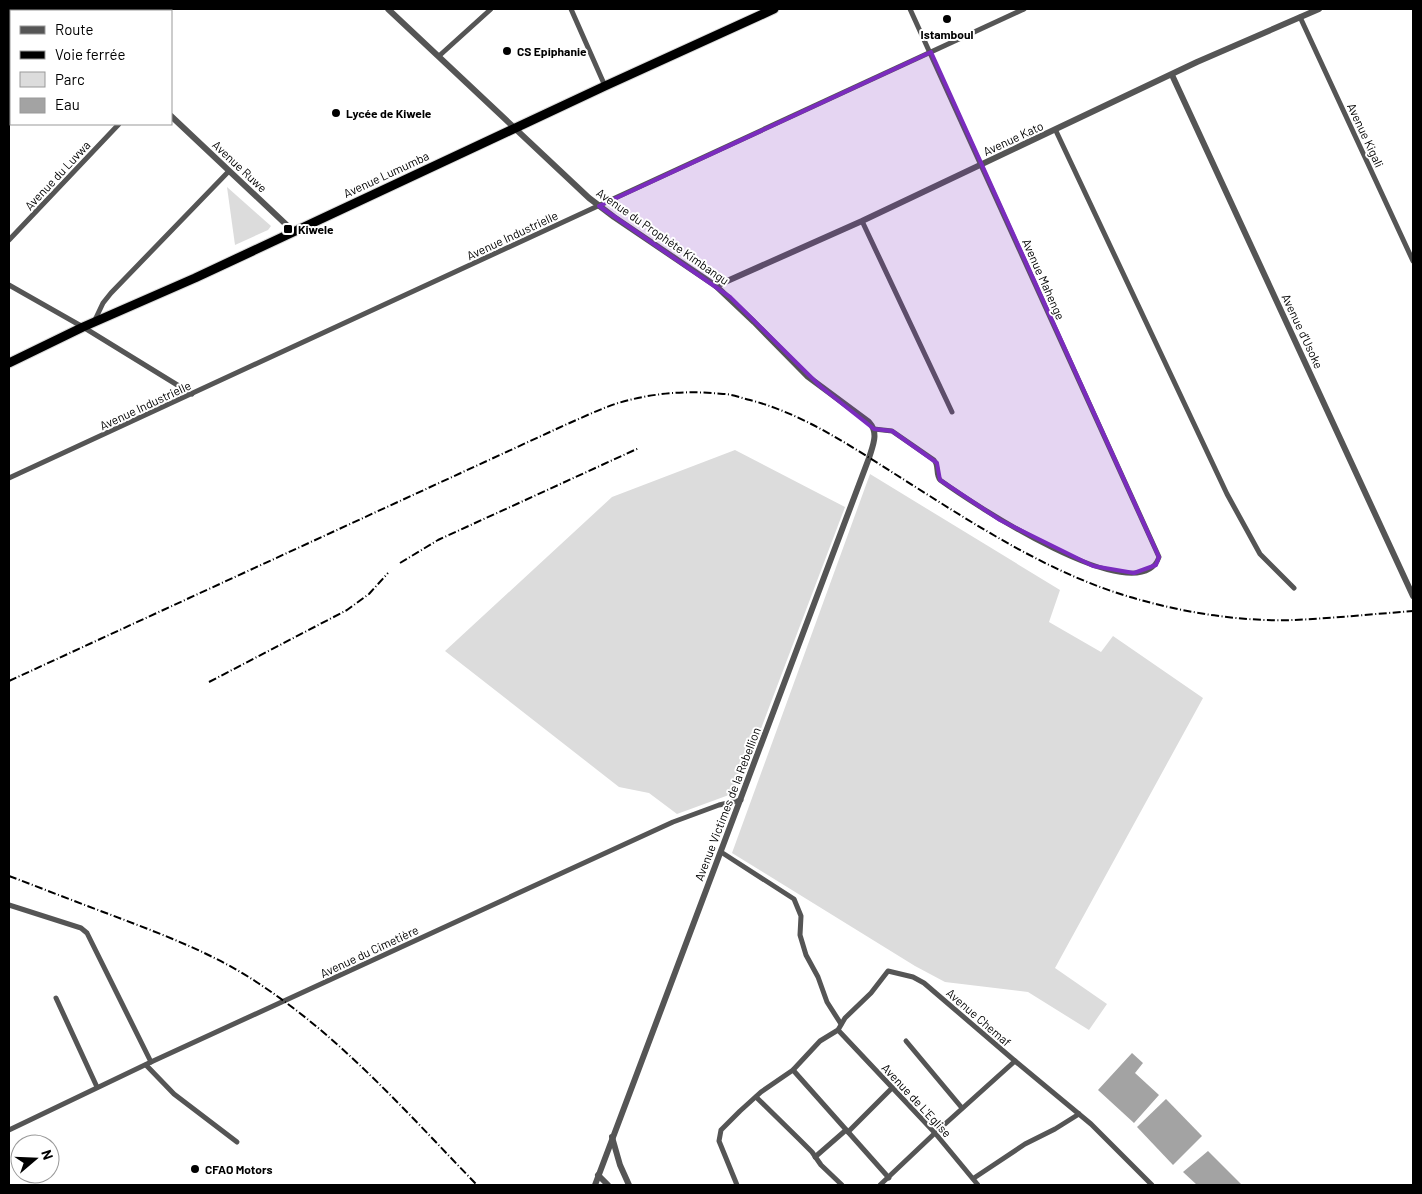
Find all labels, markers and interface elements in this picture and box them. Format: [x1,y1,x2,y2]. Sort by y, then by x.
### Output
legend [10,10,172,125]
marker: Istamboul [941,13,953,25]
text: Route [55,20,94,38]
place label: Istamboul [921,27,974,41]
place label: CS Epiphanie [517,44,587,58]
text: Voie ferrée [55,45,126,63]
marker: CS Epiphanie [501,45,513,57]
text: Parc [55,70,85,88]
text: Eau [55,95,80,113]
street label: Avenue Kigali [1345,101,1387,169]
place label: Lycée de Kiwele [346,106,432,120]
marker: Lycée de Kiwele [330,107,342,119]
street label: Avenue Kato [981,118,1045,158]
street label: Avenue du Luvwa [21,137,93,213]
street label: Avenue Ruwe [210,137,270,195]
street label: Avenue Lumumba [341,148,431,200]
street label: Avenue du Prophète Kimbangu [594,185,732,287]
street label: Avenue Industrielle [464,208,560,262]
place label: Kiwele [298,222,334,236]
marker: Kiwele [282,223,294,235]
street label: Avenue Mahenge [1020,236,1068,322]
street label: Avenue d'Usoke [1280,291,1326,371]
street label: Avenue Industrielle [97,378,193,432]
street label: Avenue Victimes de la Rebellion [691,725,763,883]
street label: Avenue du Cimetière [318,922,420,980]
street label: Avenue Chemaf [944,985,1014,1049]
street label: Avenue de L'Eglise [879,1060,955,1140]
north arrow [10,1134,60,1184]
text: N [38,1147,57,1162]
place label: CFAO Motors [205,1162,273,1176]
marker: CFAO Motors [189,1163,201,1175]

